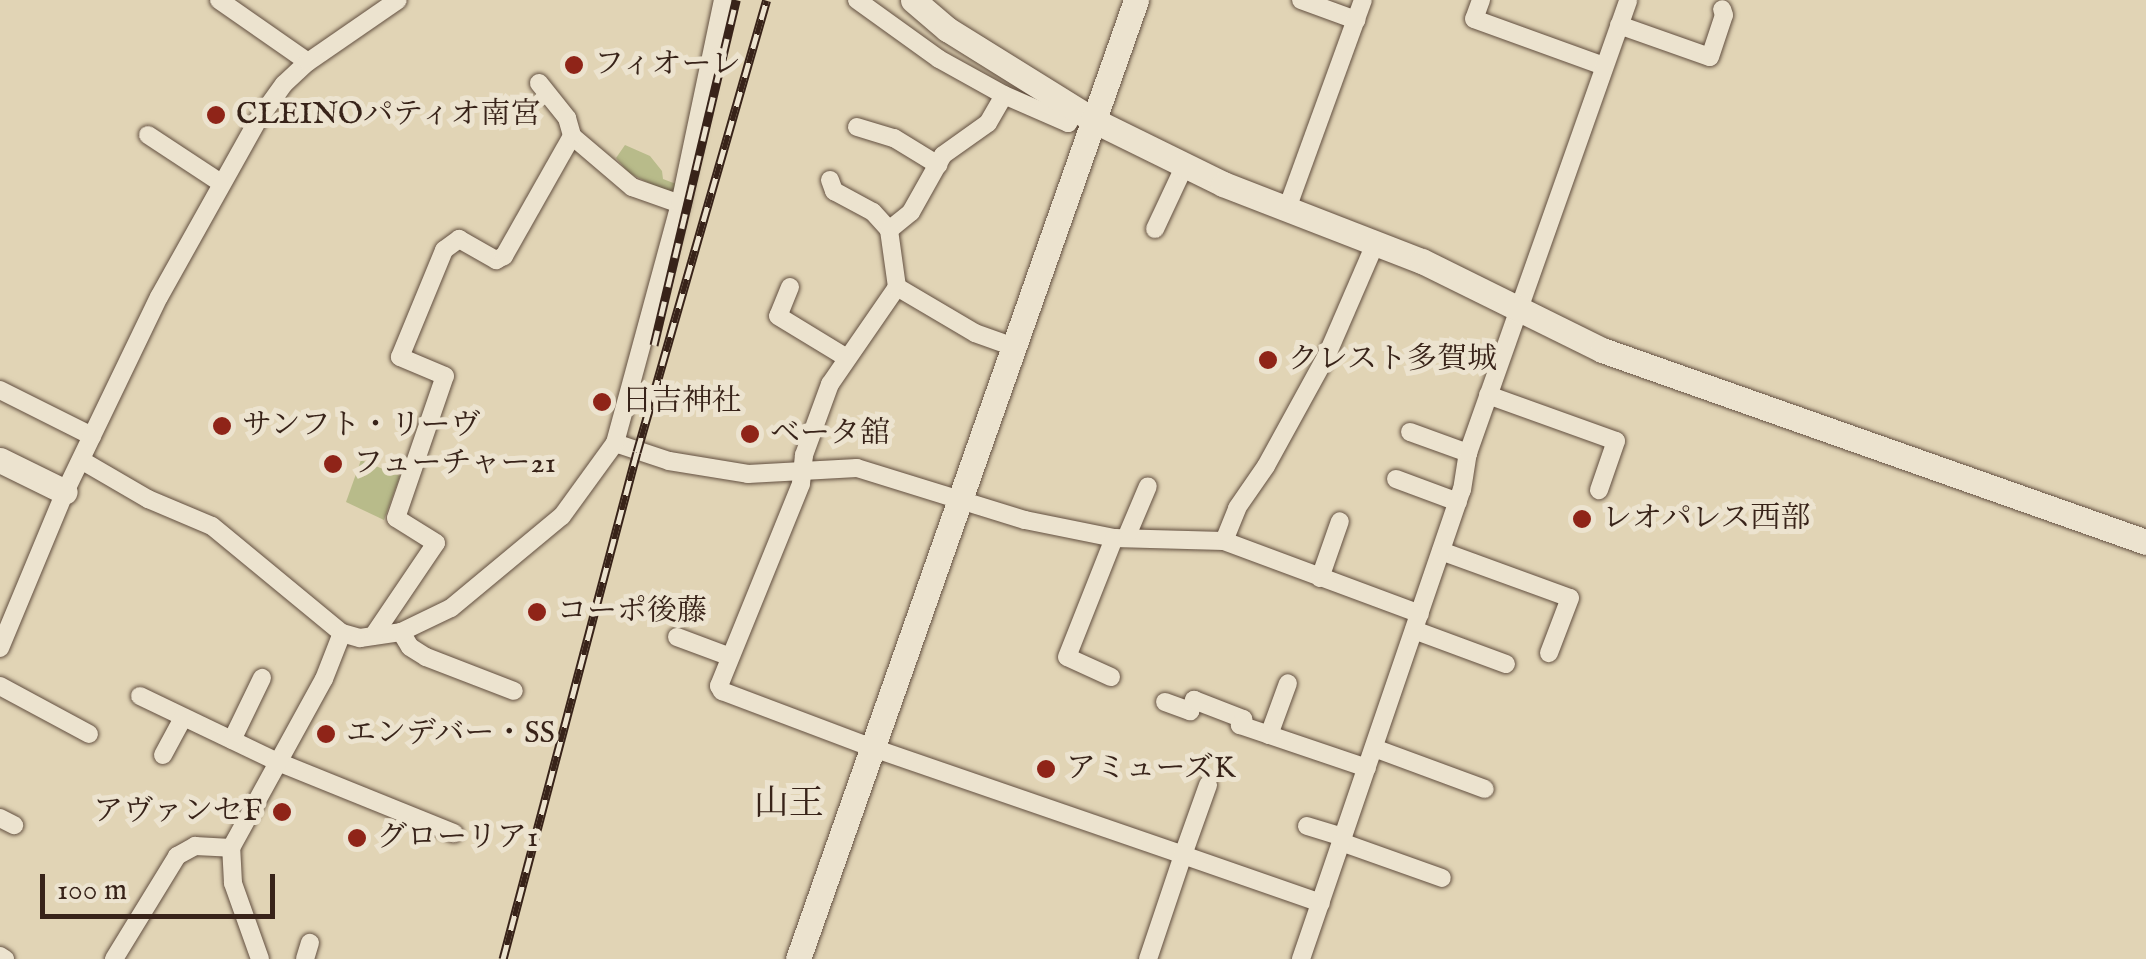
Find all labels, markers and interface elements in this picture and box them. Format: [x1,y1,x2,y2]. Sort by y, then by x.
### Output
place label: フィオーレ [594,47,744,83]
marker: フィオーレ [563,54,585,76]
place label: CLEINOパティオ南宮 [236,97,543,133]
marker: CLEINOパティオ南宮 [205,104,227,126]
place label: クレスト多賀城 [1288,342,1498,378]
marker: クレスト多賀城 [1257,349,1279,371]
place label: 日吉神社 [622,384,742,420]
marker: 日吉神社 [591,391,613,413]
place label: サンフト・リーヴ [242,408,482,444]
marker: サンフト・リーヴ [211,415,233,437]
place label: ベータ舘 [770,416,890,452]
marker: ベータ舘 [739,423,761,445]
place label: フューチャー21 [353,446,558,482]
marker: フューチャー21 [322,453,344,475]
place label: レオパレス西部 [1602,501,1812,537]
marker: レオパレス西部 [1571,508,1593,530]
place label: コーポ後藤 [557,594,707,630]
marker: コーポ後藤 [526,601,548,623]
place label: エンデバー・SS [346,716,557,752]
marker: エンデバー・SS [315,723,337,745]
place label: アミューズK [1066,751,1238,787]
marker: アミューズK [1035,758,1057,780]
district label: 山王 [754,784,824,826]
place label: アヴァンセF [93,794,262,830]
marker: アヴァンセF [271,801,293,823]
place label: グローリア1 [377,820,538,856]
marker: グローリア1 [346,827,368,849]
scale bar [45,854,280,916]
text: 100 m [57,872,127,910]

